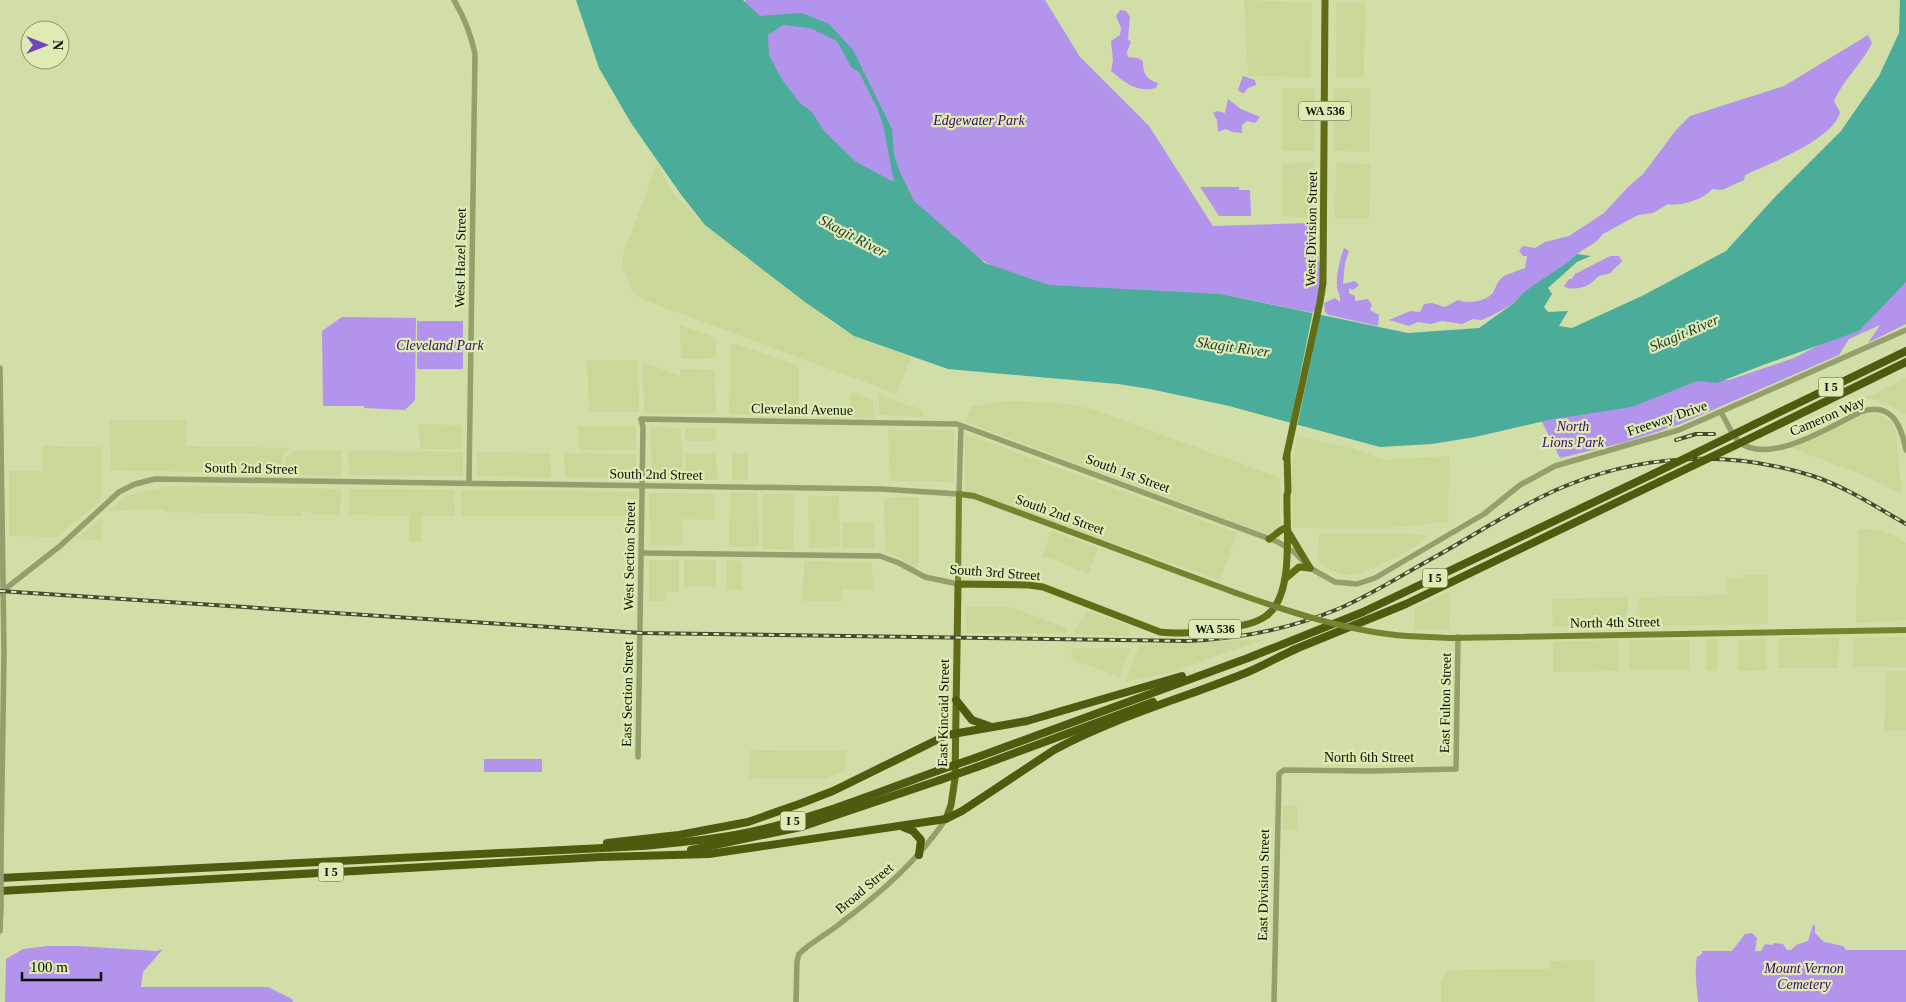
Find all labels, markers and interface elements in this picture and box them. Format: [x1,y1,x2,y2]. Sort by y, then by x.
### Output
north arrow [20,20,70,70]
text: N [50,40,65,50]
road number: WA 536 [1299,102,1351,120]
park label: Edgewater Park [932,113,1025,128]
street label: West Division Street [1303,171,1320,287]
street label: West Hazel Street [452,208,469,308]
water label: Skagit River [817,212,889,260]
water label: Skagit River [1647,311,1721,355]
water label: Skagit River [1195,334,1271,360]
park label: Cleveland Park [396,338,485,353]
road number: I 5 [1818,378,1844,397]
street label: Cameron Way [1788,394,1867,439]
street label: Freeway Drive [1625,398,1709,439]
street label: Cleveland Avenue [751,401,853,418]
park label: North Lions Park [1541,419,1605,450]
street label: South 1st Street [1084,451,1172,496]
street label: South 2nd Street [204,460,298,477]
street label: South 2nd Street [609,466,703,483]
street label: South 2nd Street [1013,491,1106,538]
street label: West Section Street [621,501,638,611]
street label: South 3rd Street [949,562,1041,583]
road number: I 5 [1422,568,1448,588]
street label: North 4th Street [1570,614,1660,631]
road number: WA 536 [1189,620,1241,638]
street label: East Section Street [619,641,636,747]
street label: East Fulton Street [1437,653,1454,753]
street label: East Kincaid Street [935,659,952,767]
street label: North 6th Street [1324,750,1414,765]
road number: I 5 [780,811,806,830]
street label: East Division Street [1255,829,1272,941]
street label: Broad Street [833,860,896,917]
road number: I 5 [318,862,344,882]
scale bar [22,950,101,982]
text: 100 m [30,959,68,975]
park label: Mount Vernon Cemetery [1763,961,1844,992]

